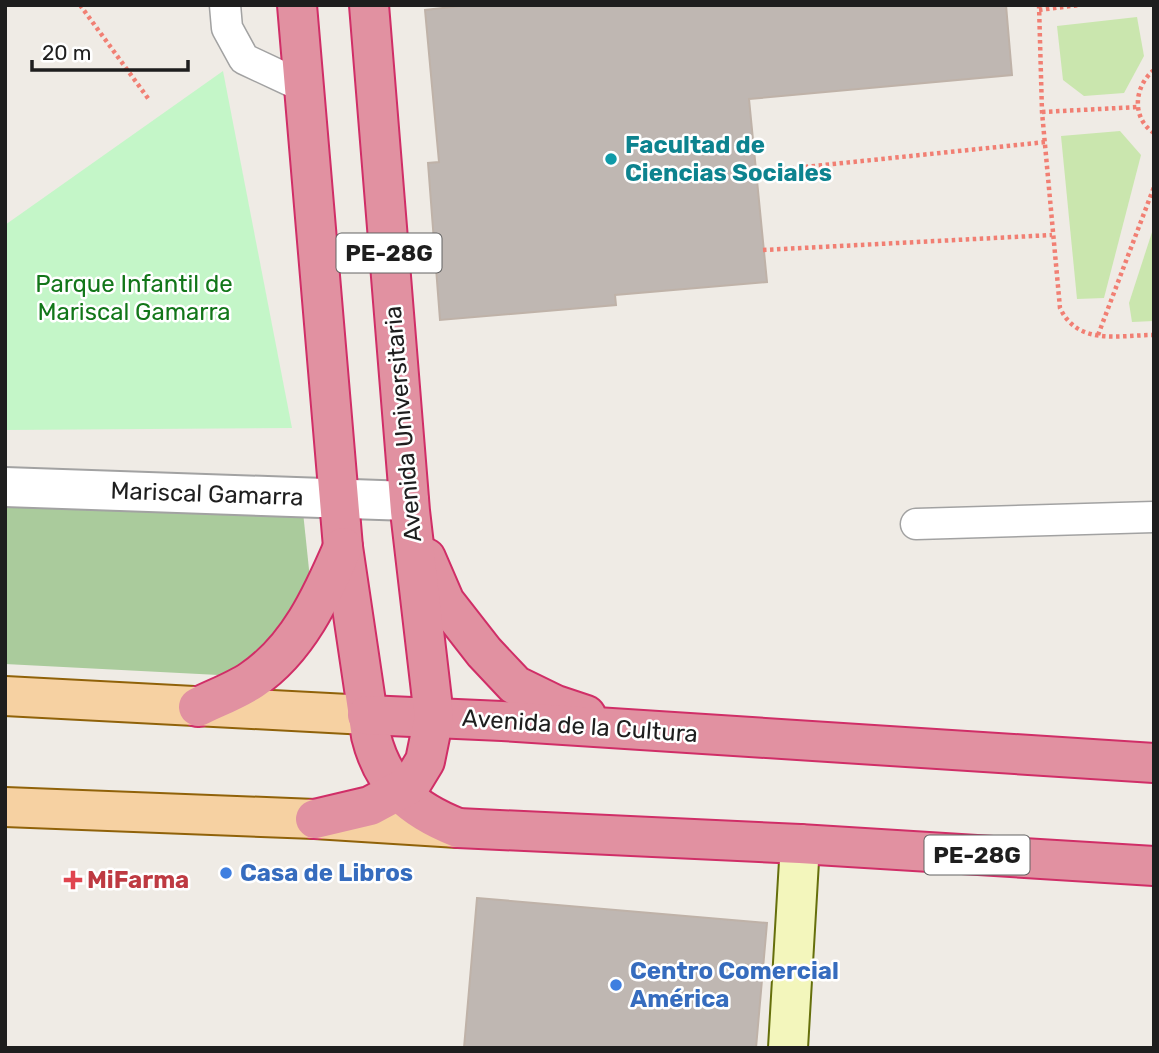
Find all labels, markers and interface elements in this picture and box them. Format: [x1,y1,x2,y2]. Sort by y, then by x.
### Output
scale bar [32,28,187,72]
text: 20 m [42,40,91,65]
place label: Facultad de Ciencias Sociales [625,131,832,187]
marker: Facultad de Ciencias Sociales [603,151,619,167]
road number: PE-28G [336,234,442,272]
park label: Parque Infantil de Mariscal Gamarra [35,270,233,326]
street label: Avenida Universitaria [379,305,427,543]
street label: Mariscal Gamarra [110,477,304,511]
street label: Avenida de la Cultura [461,704,699,748]
road number: PE-28G [925,835,1030,874]
place label: Casa de Libros [240,859,413,887]
marker: Casa de Libros [218,865,234,881]
place label: MiFarma [87,866,189,894]
marker: MiFarma [65,872,81,888]
place label: Centro Comercial América [630,957,839,1013]
marker: Centro Comercial América [608,977,624,993]

